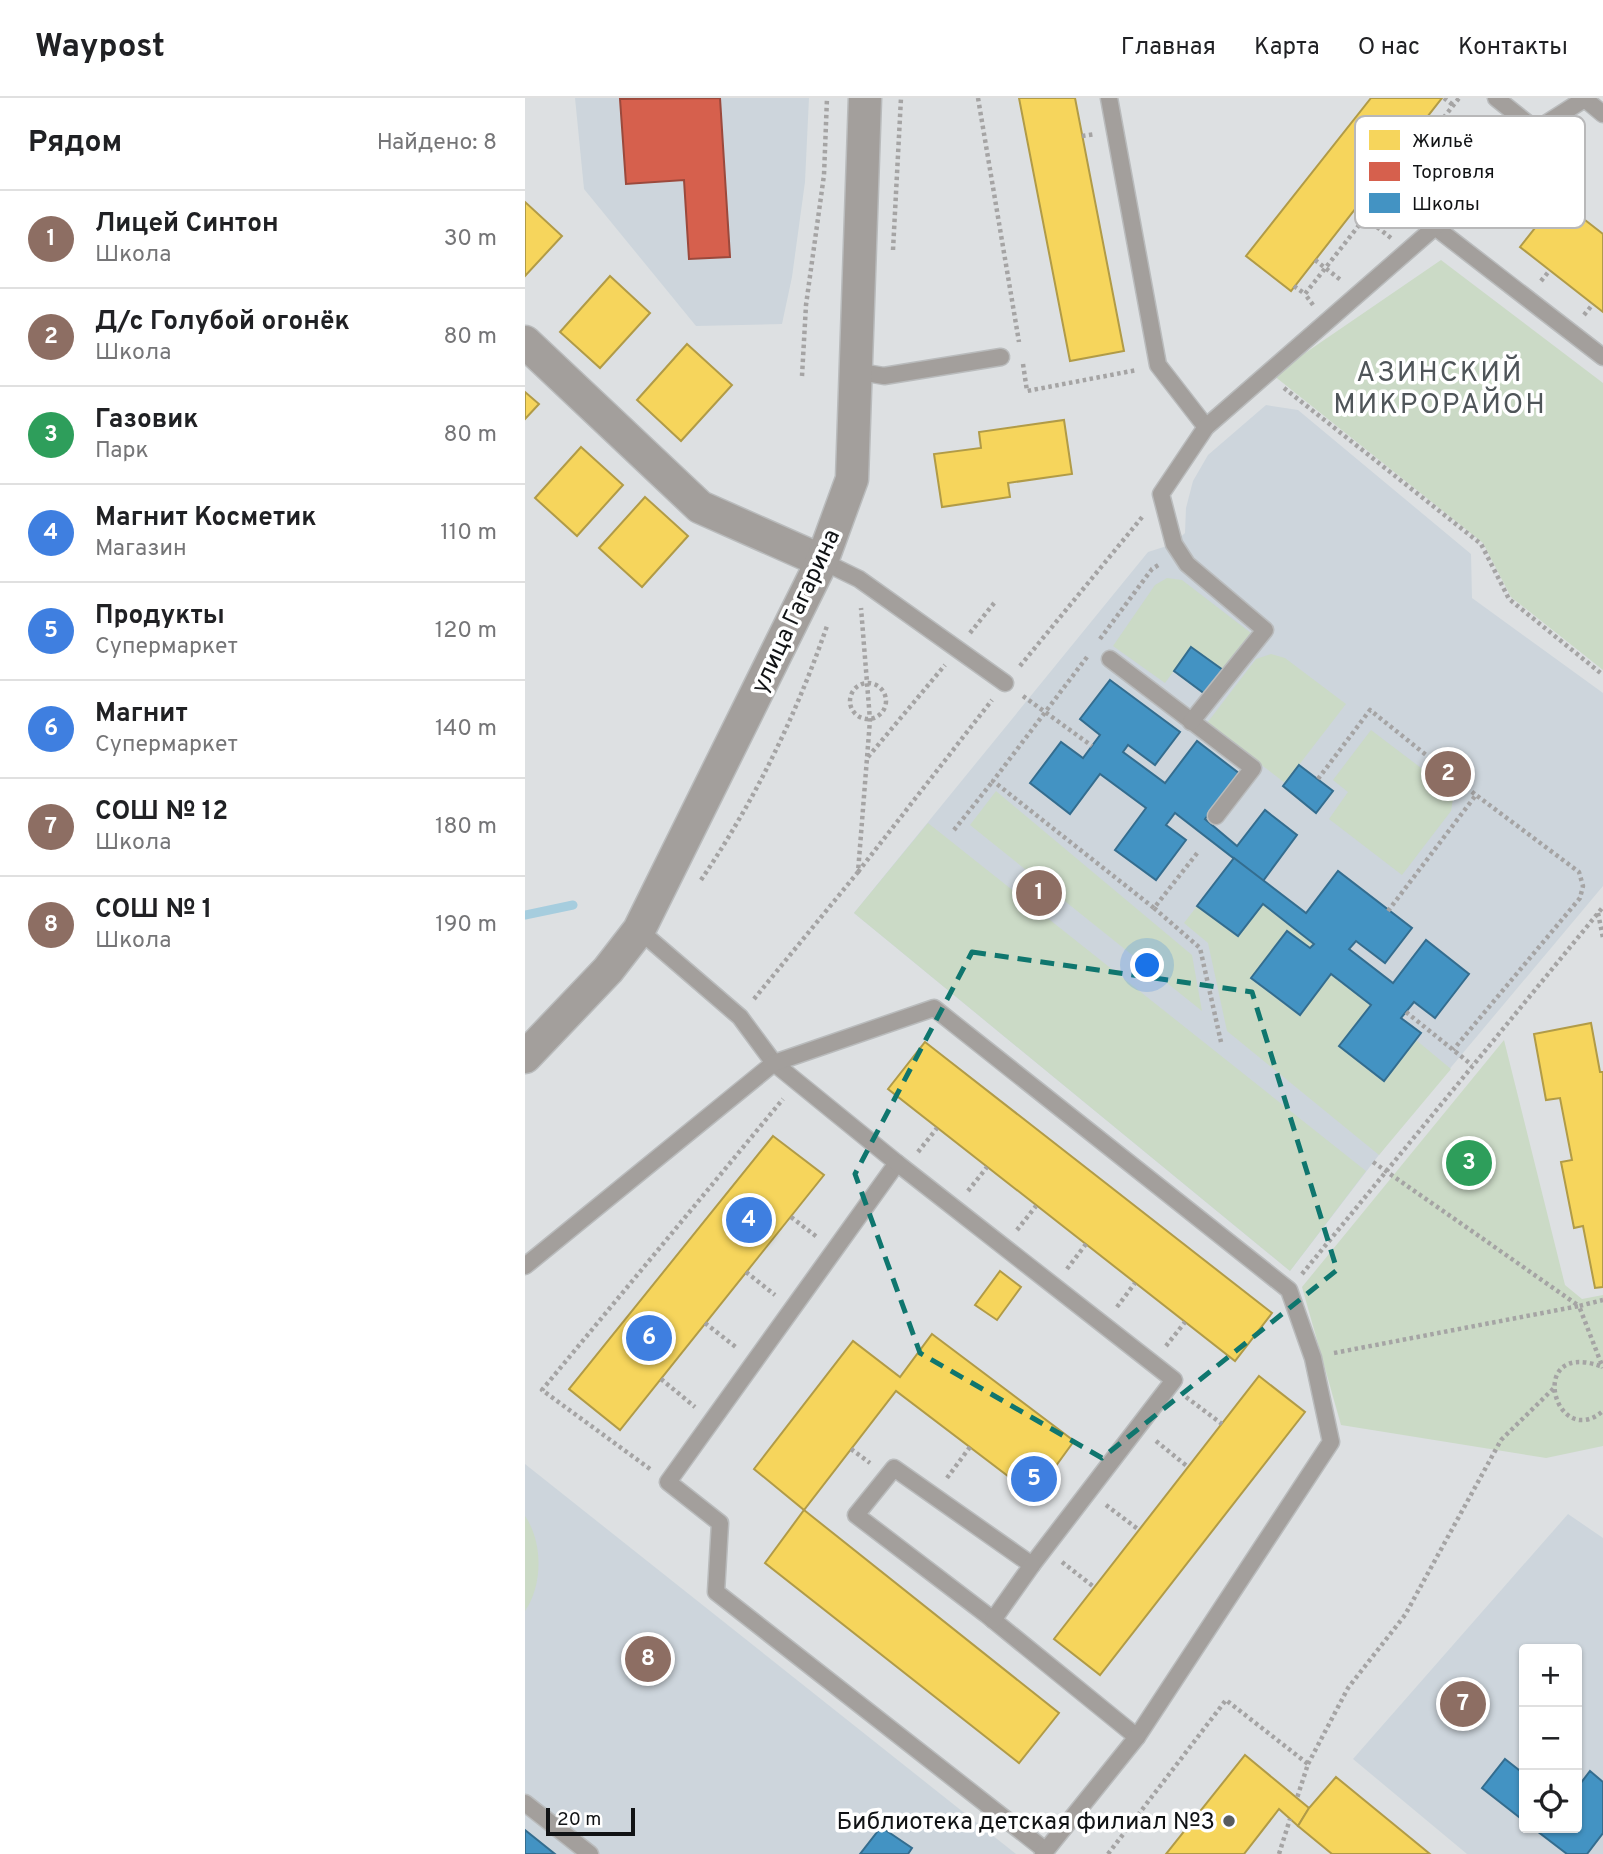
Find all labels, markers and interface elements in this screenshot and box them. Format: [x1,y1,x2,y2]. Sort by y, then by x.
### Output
text: Waypost [35,27,165,69]
text: Главная [1121,33,1216,63]
text: Карта [1254,33,1320,63]
text: О нас [1358,33,1420,63]
text: Контакты [1458,33,1568,63]
legend [1355,116,1585,228]
text: Рядом [28,125,122,162]
text: Найдено: 8 [377,129,497,158]
text: Жильё [1412,130,1473,154]
text: Торговля [1412,161,1495,185]
text: Школы [1412,193,1480,217]
text: Лицей Синтон [95,208,279,241]
text: 1 [46,225,56,254]
text: 30 m [444,225,497,254]
text: Школа [95,241,171,270]
text: Д/с Голубой огонёк [95,306,350,339]
text: 2 [44,323,58,352]
text: 80 m [444,323,497,352]
text: Школа [95,339,171,368]
district label: АЗИНСКИЙ МИКРОРАЙОН [1333,354,1547,424]
text: Газовик [95,404,199,437]
text: 3 [44,421,58,450]
text: 80 m [444,421,497,450]
text: Парк [95,437,149,466]
text: Магнит Косметик [95,502,317,535]
text: 4 [44,519,58,548]
text: 110 m [440,519,497,548]
street label: улица Гагарина [746,525,848,699]
text: Магазин [95,535,187,564]
text: Продукты [95,600,225,633]
text: 5 [44,617,58,646]
text: 120 m [435,617,497,646]
text: Супермаркет [95,633,238,662]
text: Магнит [95,698,188,731]
text: 6 [44,715,58,744]
text: 140 m [435,715,497,744]
text: Супермаркет [95,731,238,760]
pin: 2 [1425,748,1471,800]
text: СОШ № 12 [95,796,228,829]
text: 7 [45,813,57,842]
text: 180 m [435,813,497,842]
text: Школа [95,829,171,858]
pin: 1 [1016,867,1062,919]
text: СОШ № 1 [95,894,212,927]
text: 8 [44,911,58,940]
text: 190 m [435,911,497,940]
text: Школа [95,927,171,956]
your location [1130,948,1164,982]
pin: 3 [1446,1137,1492,1189]
pin: 4 [726,1194,772,1246]
pin: 6 [626,1312,672,1364]
pin: 5 [1011,1453,1057,1505]
pin: 8 [625,1633,671,1685]
map controls [1519,1644,1582,1833]
button: + [1519,1644,1582,1707]
pin: 7 [1440,1678,1486,1730]
button: − [1519,1707,1582,1770]
button: locate [1519,1770,1582,1833]
scale bar [546,1805,635,1837]
text: 20 m [557,1808,601,1832]
place label: Библиотека детская филиал №3 [836,1808,1215,1838]
marker: Библиотека детская филиал №3 [1221,1813,1237,1829]

